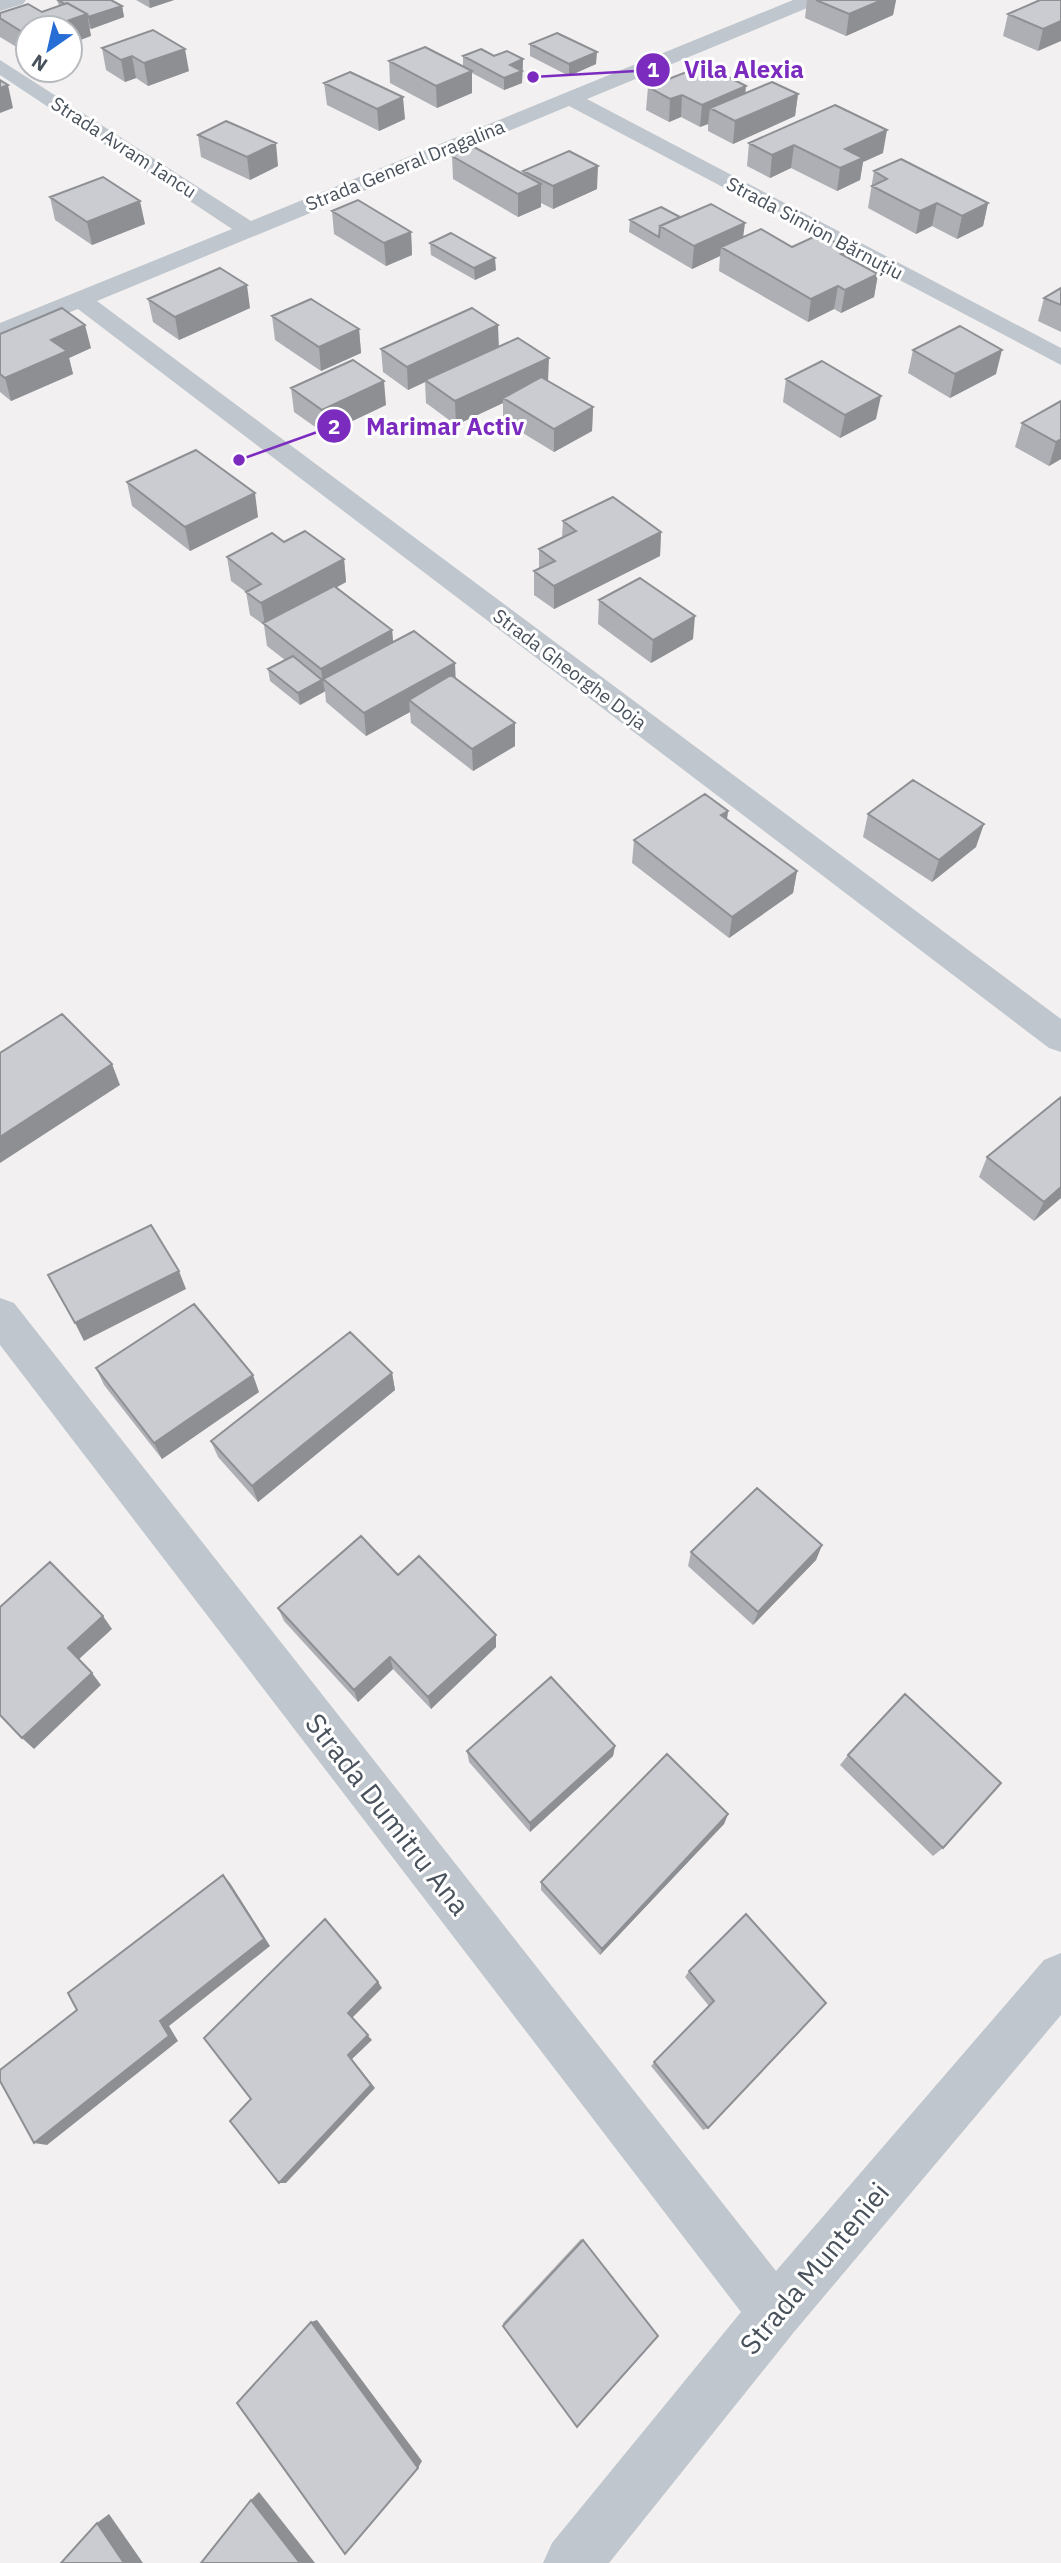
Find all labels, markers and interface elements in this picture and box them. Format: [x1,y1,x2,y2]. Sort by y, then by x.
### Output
north arrow [14,14,84,84]
callout: Vila Alexia [636,47,818,92]
text: N [27,49,52,77]
text: Vila Alexia [684,53,804,85]
text: 1 [647,55,660,83]
street label: Strada Avram Iancu [47,91,201,203]
street label: Strada General Dragalina [302,114,508,216]
street label: Strada Simion Bărnuțiu [722,171,908,285]
callout: Marimar Activ [316,404,538,449]
text: Marimar Activ [366,410,524,442]
text: 2 [328,412,340,440]
street label: Strada Gheorghe Doja [488,603,652,735]
street label: Strada Dumitru Ana [298,1705,479,1923]
street label: Strada Munteniei [731,2174,897,2362]

